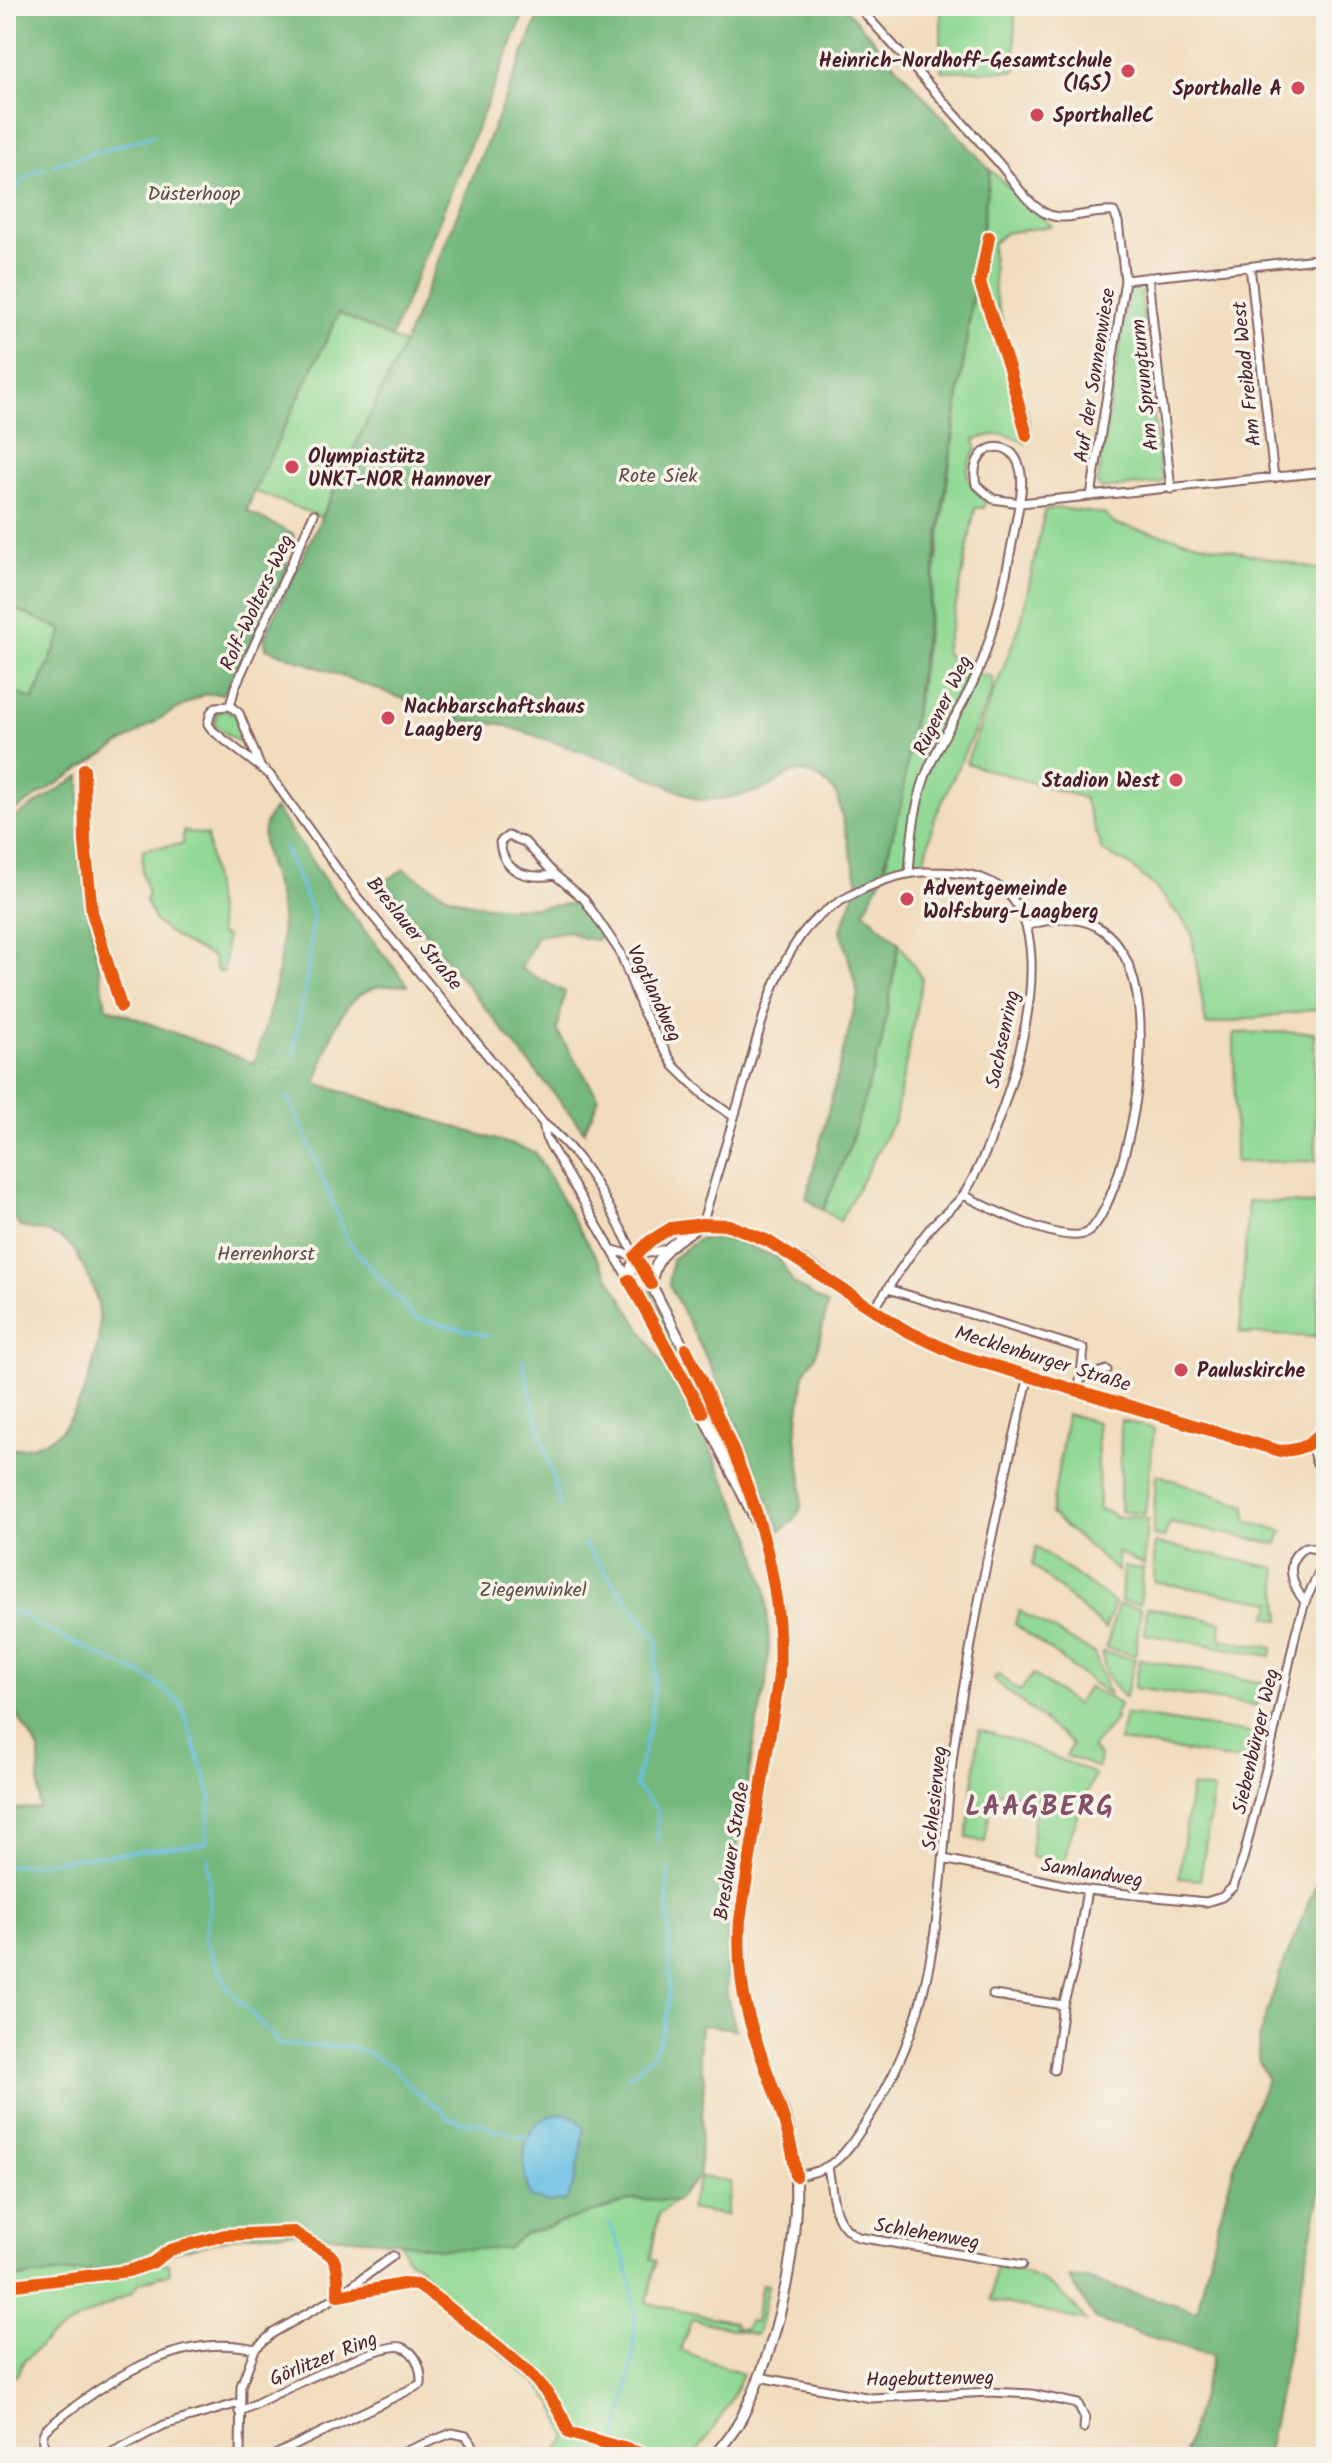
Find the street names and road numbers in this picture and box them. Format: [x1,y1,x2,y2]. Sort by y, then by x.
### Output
street label: Auf der Sonnenwiese [1066,286,1126,465]
street label: Am Freibad West [1224,299,1272,448]
street label: Am Sprungturm [1123,317,1169,452]
street label: Rolf-Wolters-Weg [212,529,303,676]
street label: Rügener Weg [906,650,982,762]
street label: Breslauer Straße [357,870,470,999]
street label: Vogtlandweg [617,940,690,1048]
street label: Sachsenring [978,988,1030,1091]
street label: Mecklenburger Straße [950,1318,1134,1402]
street label: Siebenbürger Weg [1225,1665,1289,1817]
street label: Schlesierweg [915,1744,957,1852]
street label: Breslauer Straße [706,1780,760,1923]
street label: Samlandweg [1038,1850,1145,1898]
street label: Schlehenweg [871,2210,982,2260]
street label: Görlitzer Ring [265,2324,383,2396]
street label: Hagebuttenweg [866,2363,995,2397]

